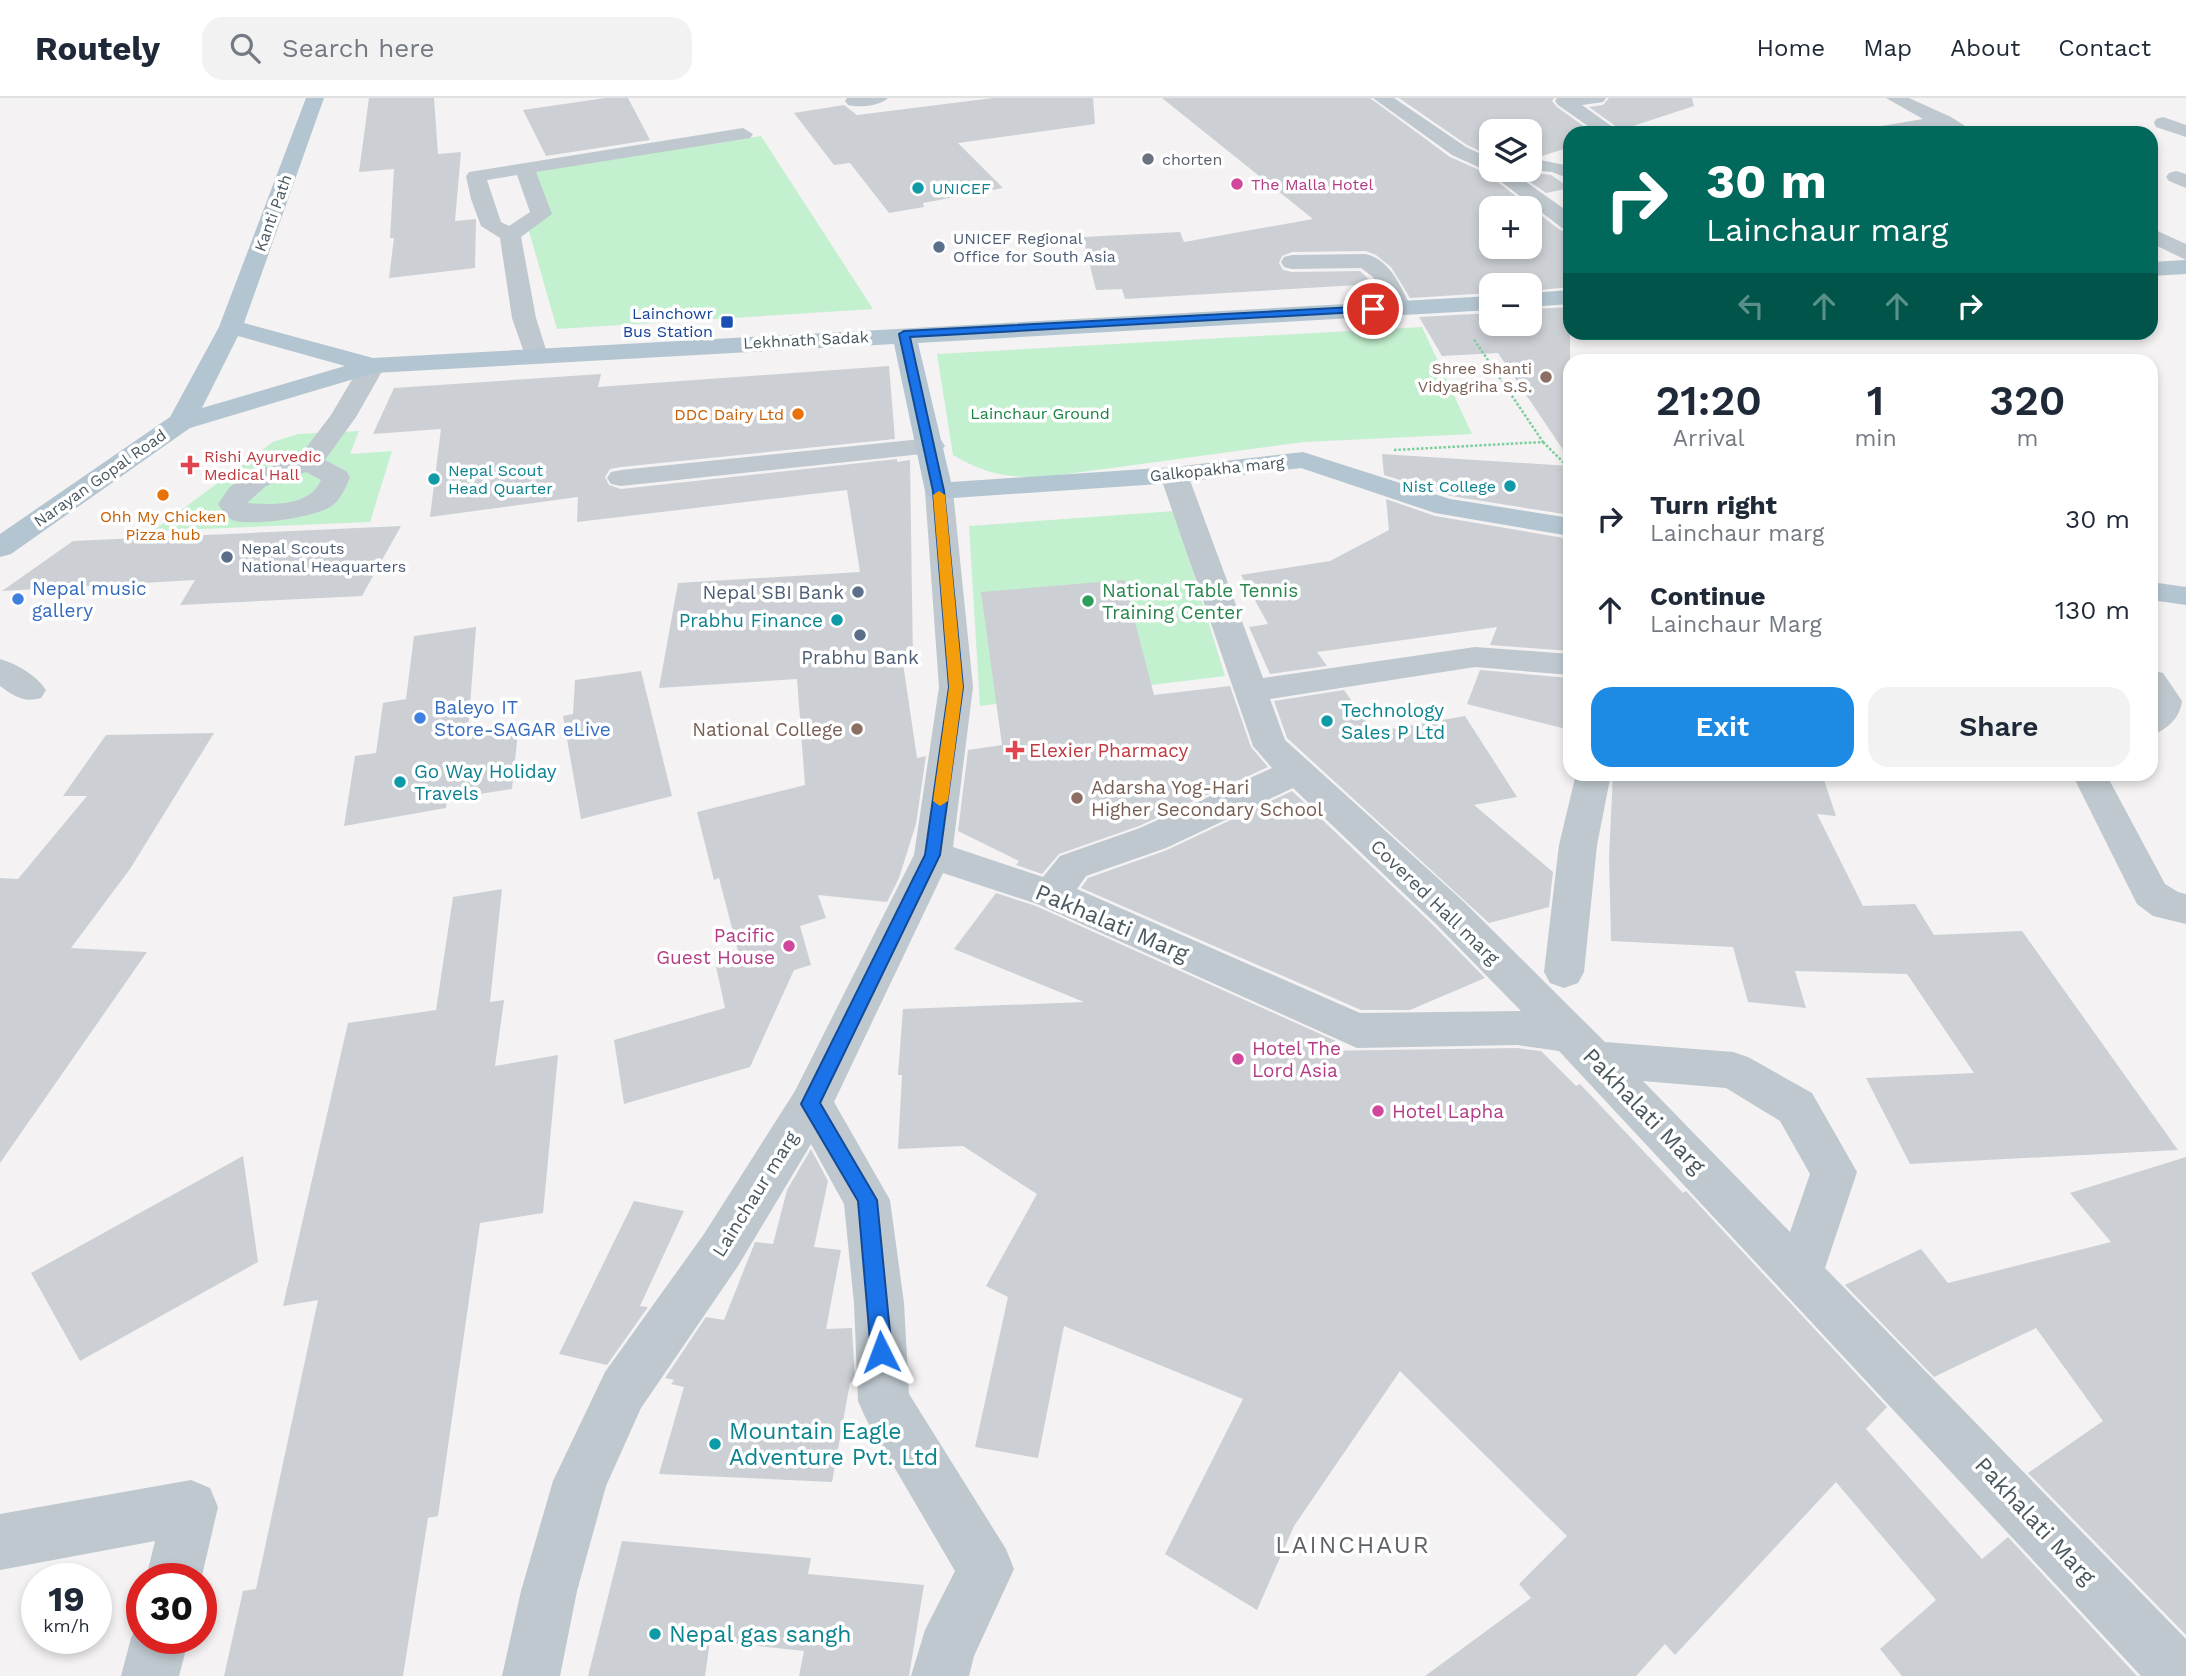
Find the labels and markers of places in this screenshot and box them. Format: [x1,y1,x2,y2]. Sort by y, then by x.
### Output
place label: chorten [1162,150,1222,169]
marker: chorten [1140,151,1156,167]
place label: The Malla Hotel [1251,175,1374,194]
marker: The Malla Hotel [1229,176,1245,192]
place label: UNICEF [932,179,991,198]
marker: UNICEF [910,180,926,196]
place label: UNICEF Regional Office for South Asia [953,229,1116,266]
marker: UNICEF Regional Office for South Asia [931,239,947,255]
pin [1343,279,1403,339]
place label: Lainchowr Bus Station [623,304,713,341]
marker: Lainchowr Bus Station [719,314,735,330]
place label: Shree Shanti Vidyagriha S.S. [1418,359,1532,396]
marker: Shree Shanti Vidyagriha S.S. [1538,369,1554,385]
place label: DDC Dairy Ltd [674,405,784,424]
marker: DDC Dairy Ltd [790,406,806,422]
place label: Rishi Ayurvedic Medical Hall [204,447,322,484]
marker: Rishi Ayurvedic Medical Hall [182,457,198,473]
place label: Nepal Scout Head Quarter [448,461,553,498]
marker: Nepal Scout Head Quarter [426,471,442,487]
place label: Nist College [1402,477,1496,496]
marker: Nist College [1502,478,1518,494]
marker: Ohh My Chicken Pizza hub [155,487,171,503]
place label: Ohh My Chicken Pizza hub [100,507,226,544]
place label: Nepal Scouts National Heaquarters [241,539,406,576]
marker: Nepal Scouts National Heaquarters [219,549,235,565]
place label: Nepal music gallery [32,577,147,622]
place label: National Table Tennis Training Center [1102,579,1298,624]
place label: Nepal SBI Bank [703,581,844,604]
marker: Nepal SBI Bank [850,584,866,600]
marker: Nepal music gallery [10,591,26,607]
marker: National Table Tennis Training Center [1080,593,1096,609]
place label: Prabhu Finance [679,609,823,632]
marker: Prabhu Finance [829,612,845,628]
marker: Prabhu Bank [852,627,868,643]
place label: Prabhu Bank [801,646,919,669]
place label: Baleyo IT Store-SAGAR eLive [434,696,611,741]
place label: Technology Sales P Ltd [1341,699,1445,744]
marker: Baleyo IT Store-SAGAR eLive [412,710,428,726]
marker: Technology Sales P Ltd [1319,713,1335,729]
place label: National College [692,718,843,741]
marker: National College [849,721,865,737]
place label: Elexier Pharmacy [1029,739,1188,762]
marker: Elexier Pharmacy [1007,742,1023,758]
place label: Go Way Holiday Travels [414,760,557,805]
marker: Go Way Holiday Travels [392,774,408,790]
place label: Adarsha Yog-Hari Higher Secondary School [1091,776,1323,821]
marker: Adarsha Yog-Hari Higher Secondary School [1069,790,1085,806]
place label: Pacific Guest House [656,924,775,969]
marker: Pacific Guest House [781,938,797,954]
place label: Hotel The Lord Asia [1252,1037,1341,1082]
marker: Hotel The Lord Asia [1230,1051,1246,1067]
place label: Hotel Lapha [1392,1100,1504,1123]
marker: Hotel Lapha [1370,1103,1386,1119]
place label: Mountain Eagle Adventure Pvt. Ltd [729,1418,938,1471]
marker: Mountain Eagle Adventure Pvt. Ltd [707,1436,723,1452]
place label: Nepal gas sangh [669,1621,852,1648]
marker: Nepal gas sangh [647,1626,663,1642]

